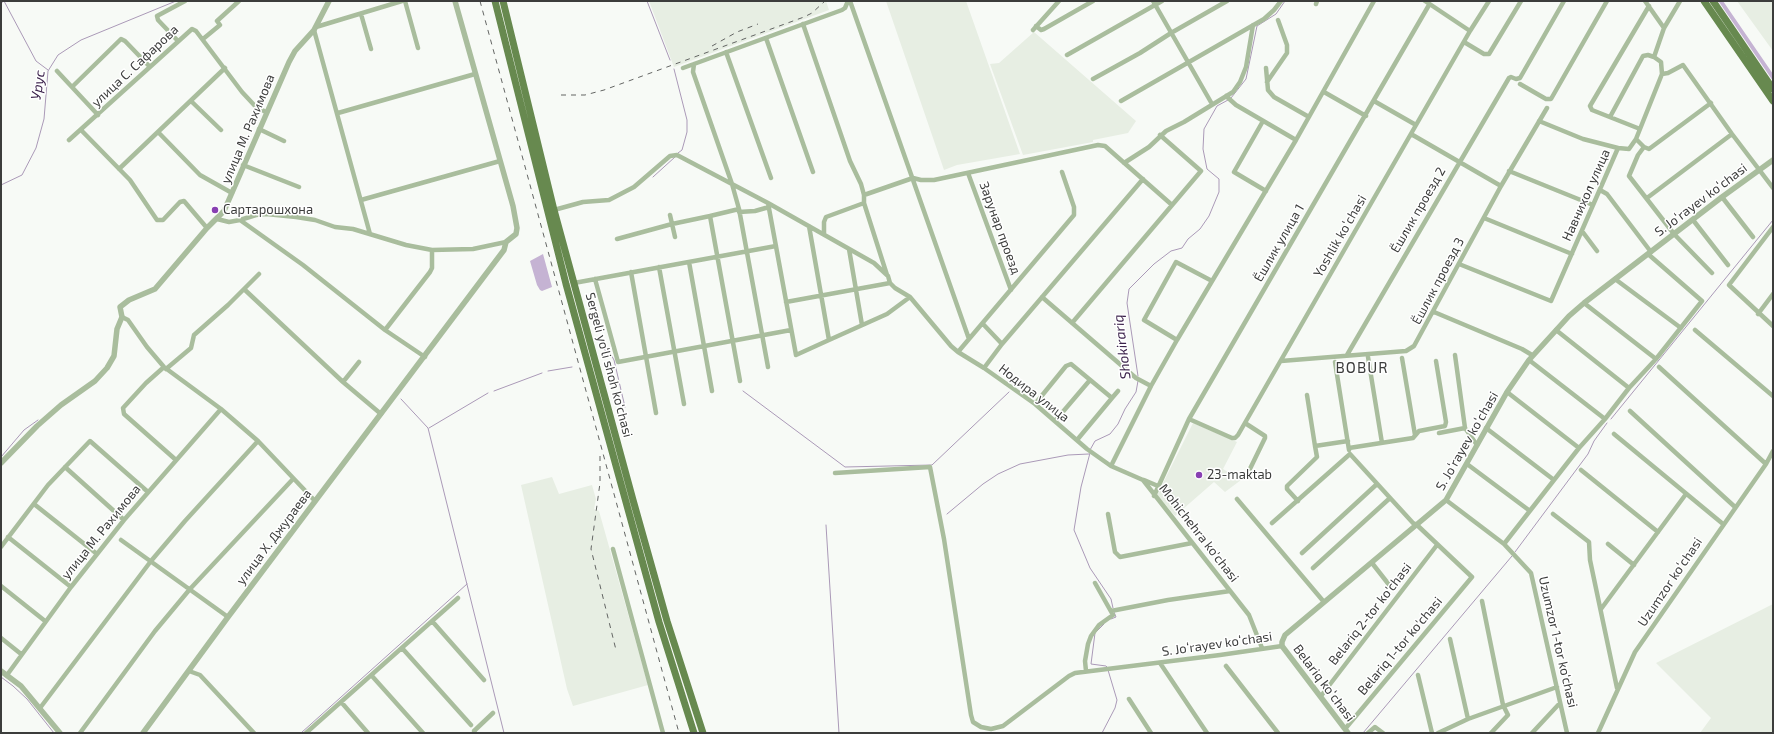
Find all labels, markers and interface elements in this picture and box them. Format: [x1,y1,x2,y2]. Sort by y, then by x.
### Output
street label: улица С. Сафарова [88,22,182,110]
water label: Урус [27,69,49,101]
street label: улица М. Рахимова [218,72,278,186]
street label: Навнихол улица [1559,147,1613,243]
street label: S. Joʻrayev koʻchasi [1652,160,1750,240]
street label: Ёшлик проезд 2 [1387,164,1449,256]
street label: Зарунар проезд [976,180,1024,276]
street label: Yoshlik koʻchasi [1310,192,1370,280]
street label: Ёшлик улица 1 [1251,201,1307,285]
place label: Сартарошхона [223,202,313,218]
marker: Сартарошхона [210,205,220,215]
street label: Ёшлик проезд 3 [1409,235,1467,327]
street label: Sergeli yo‘li shoh ko‘chasi [582,291,636,439]
water label: Shokirariq [1110,314,1134,380]
district label: BOBUR [1336,359,1388,377]
street label: Нодира улица [996,361,1072,425]
street label: S. Joʻrayev koʻchasi [1432,389,1502,493]
place label: 23-maktab [1207,467,1272,483]
marker: 23-maktab [1194,470,1204,480]
street label: улица М. Рахимова [58,481,144,583]
street label: Mohichehra ko'chasi [1156,481,1242,585]
street label: улица Х. Джураева [233,486,315,588]
street label: Uzumzor koʻchasi [1634,535,1706,629]
street label: Belariq 2-tor ko'chasi [1325,560,1415,668]
street label: Uzumzor 1-tor ko‘chasi [1535,575,1581,709]
street label: Belariq 1-tor ko'chasi [1354,594,1446,698]
street label: S. Joʻrayev koʻchasi [1161,629,1273,659]
street label: Belariq koʻchasi [1290,641,1358,725]

